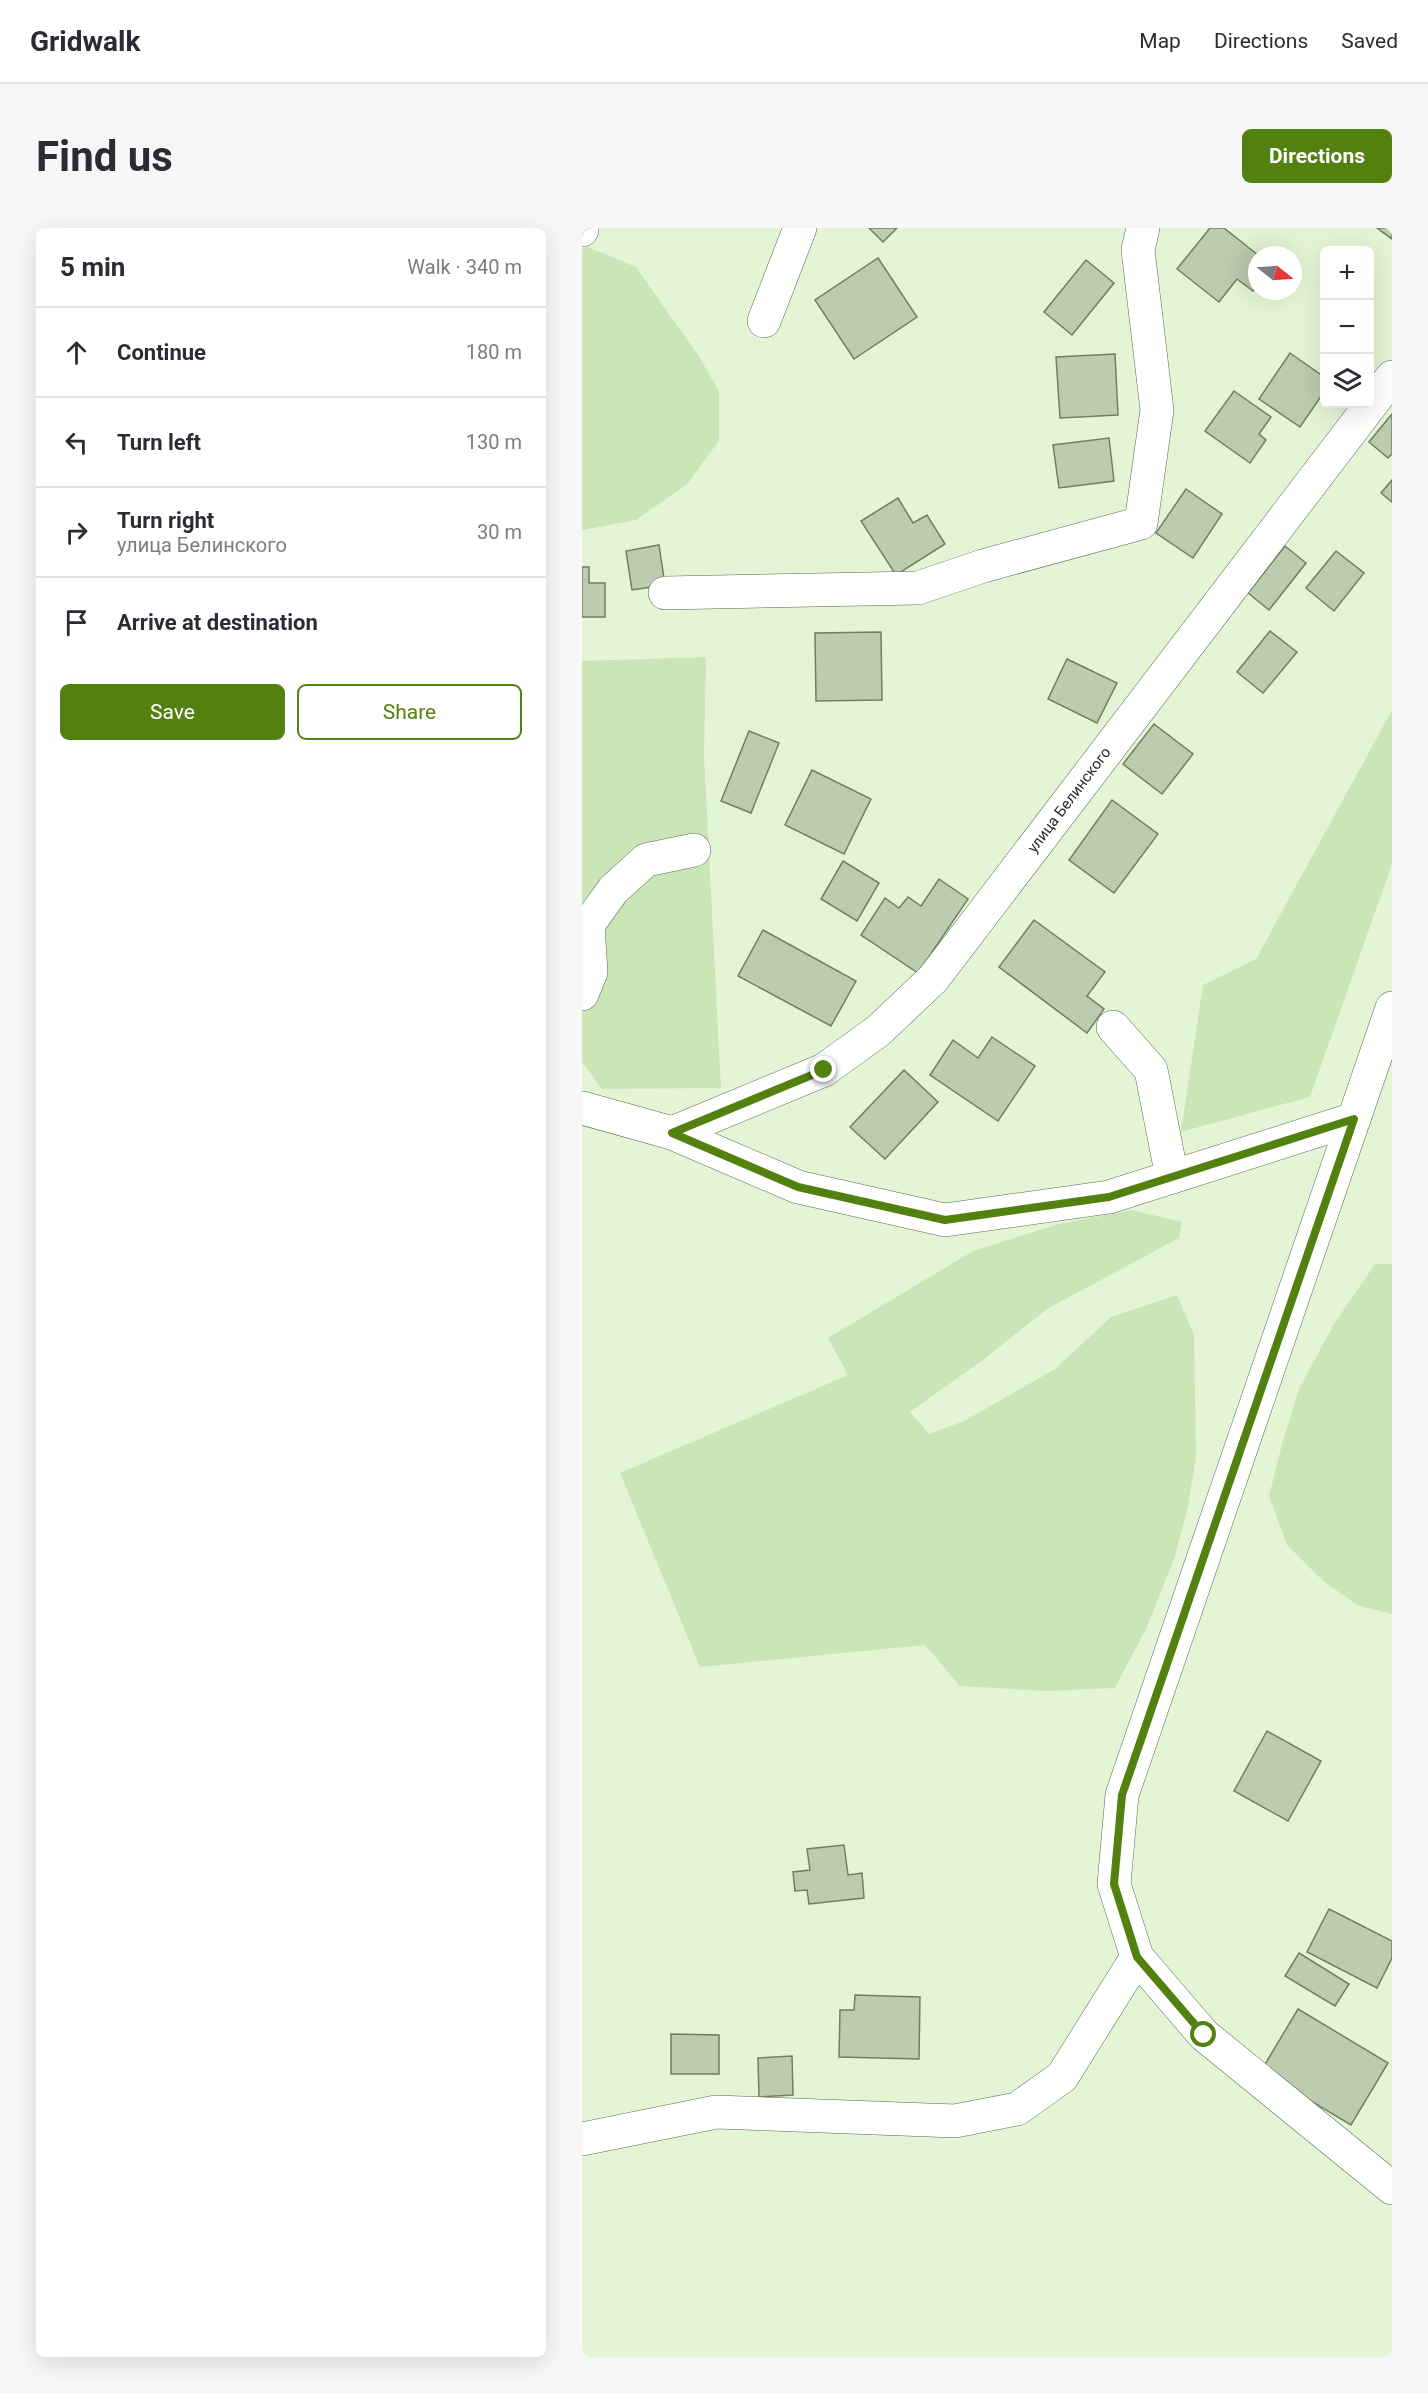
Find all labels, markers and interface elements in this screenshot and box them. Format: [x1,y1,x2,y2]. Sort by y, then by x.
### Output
text: Gridwalk [30,25,140,58]
text: Map [1139,29,1181,53]
text: Directions [1214,29,1308,53]
text: Saved [1341,29,1398,53]
button: Directions [1242,129,1392,183]
text: Find us [36,132,173,181]
north arrow [1248,246,1302,300]
map controls [1320,246,1374,408]
button: + [1320,246,1374,300]
text: 5 min [60,252,125,282]
text: Walk · 340 m [407,255,522,279]
button: − [1320,300,1374,354]
icon: ahead [60,336,93,369]
text: Continue [117,340,206,365]
text: 180 m [466,340,522,364]
button: layers [1320,354,1374,408]
icon: left [60,426,93,459]
text: Turn left [117,430,201,455]
text: 130 m [466,430,522,454]
text: Turn right [117,508,214,533]
icon: right [60,516,93,549]
text: 30 m [477,520,522,544]
text: улица Белинского [117,533,287,557]
icon: arrive [60,606,93,639]
text: Arrive at destination [117,610,318,635]
button: Save [60,684,285,740]
button: Share [297,684,522,740]
street label: улица Белинского [1023,744,1115,856]
route end [810,1056,836,1082]
route start [1190,2021,1216,2047]

